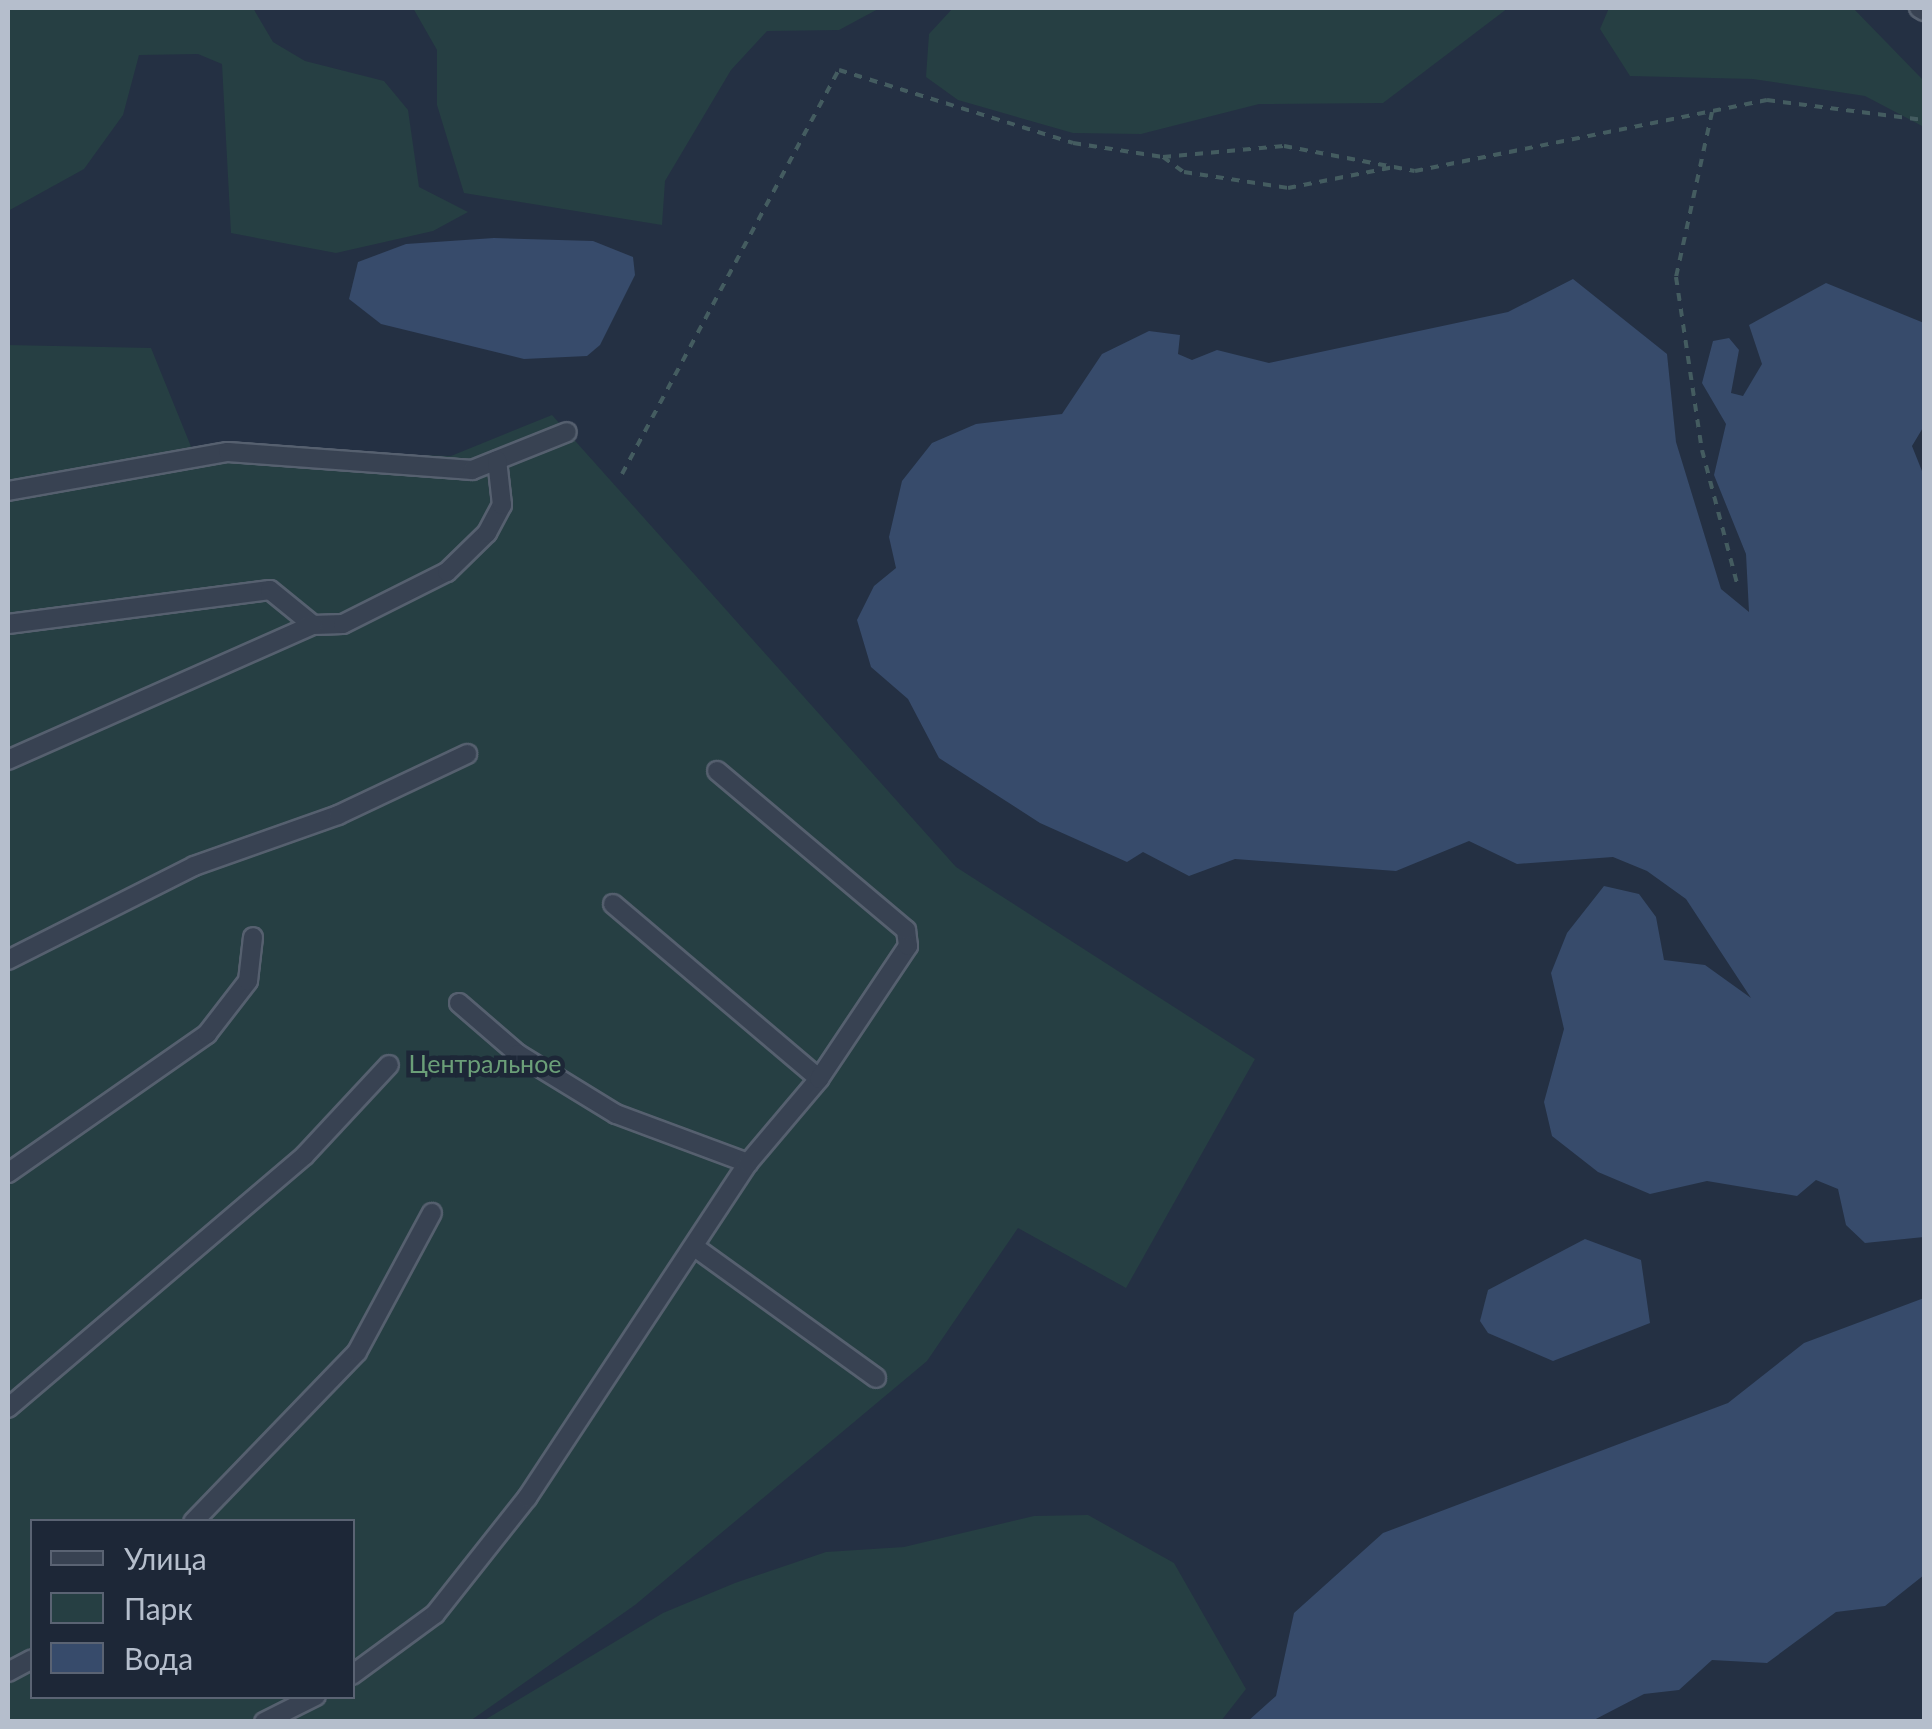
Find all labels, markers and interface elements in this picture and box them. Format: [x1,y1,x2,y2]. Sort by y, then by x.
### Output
park label: Центральное [408,1048,562,1078]
legend [30,1519,355,1699]
text: Улица [124,1540,207,1576]
text: Парк [124,1590,193,1626]
text: Вода [124,1640,193,1676]

